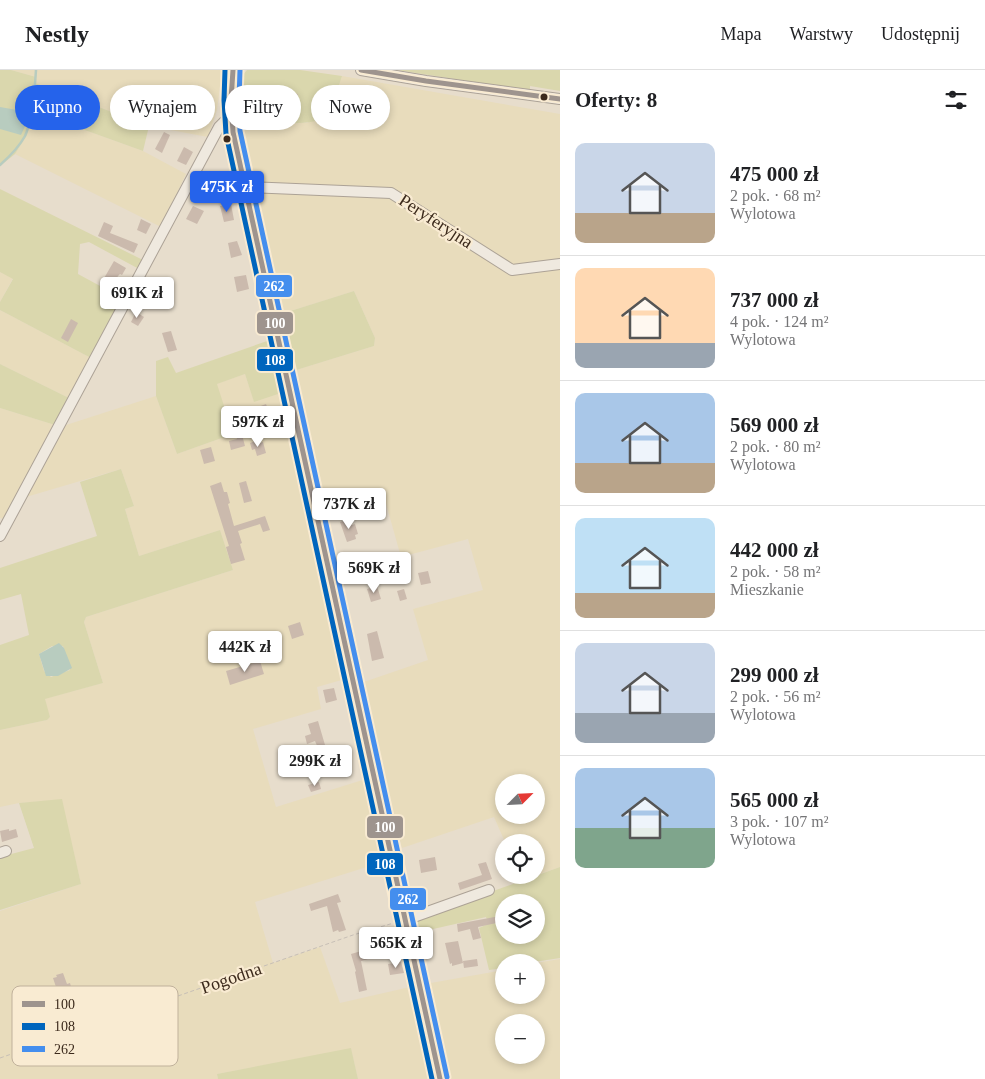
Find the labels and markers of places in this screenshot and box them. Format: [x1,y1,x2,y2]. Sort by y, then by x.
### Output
unlabelled marker [539,92,549,102]
unlabelled marker [222,134,232,144]
pin: 475K zł [181,170,273,213]
pin: 691K zł [91,276,183,319]
pin: 597K zł [212,406,304,448]
pin: 737K zł [303,488,395,530]
pin: 569K zł [328,552,420,594]
pin: 442K zł [199,630,291,673]
pin: 299K zł [269,744,361,787]
pin: 565K zł [350,926,442,969]

